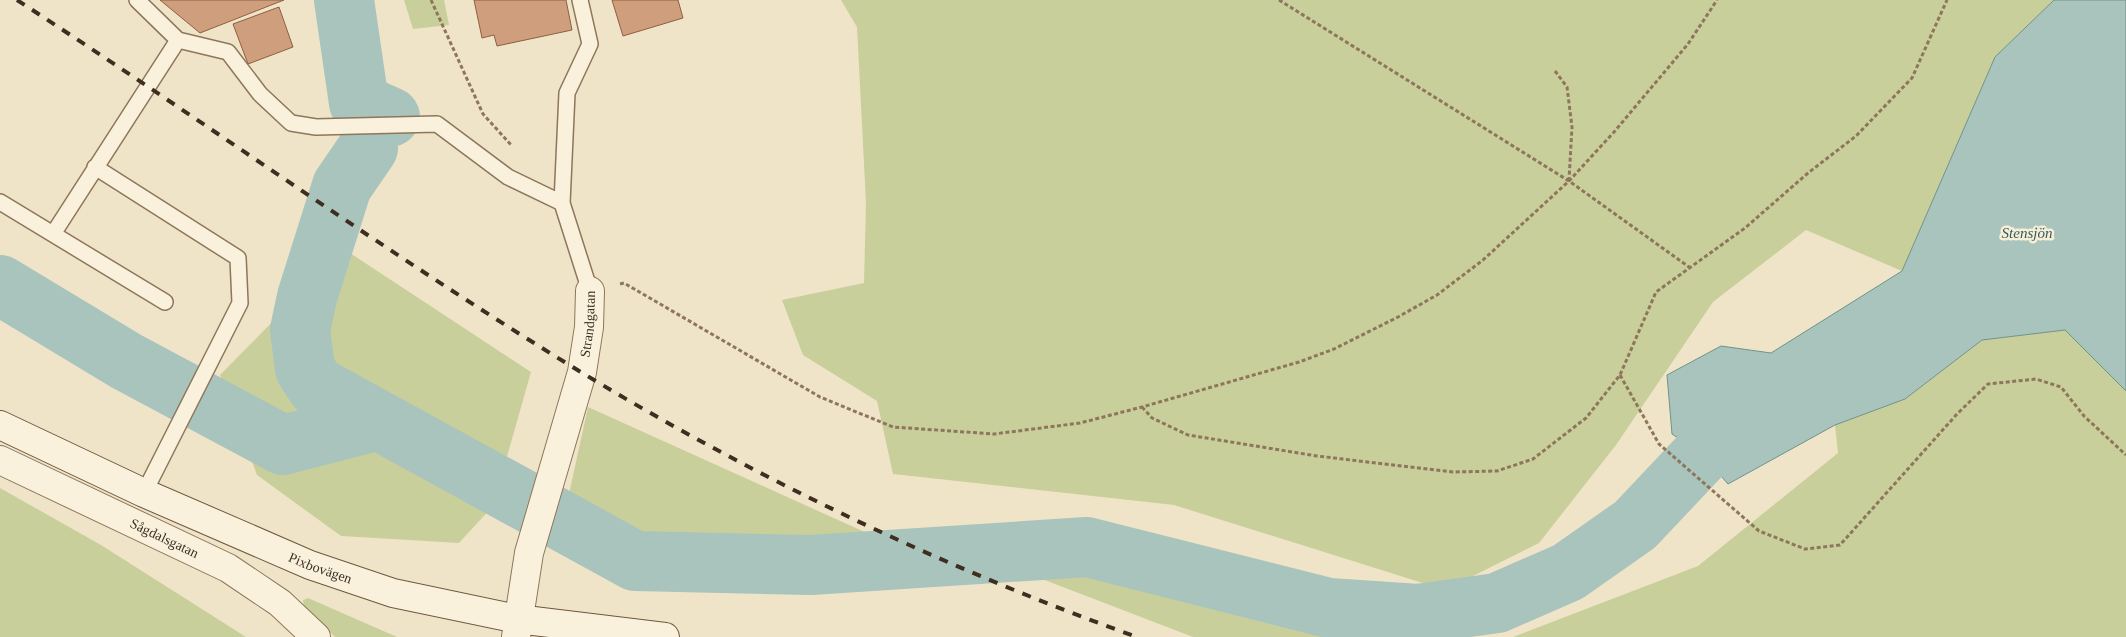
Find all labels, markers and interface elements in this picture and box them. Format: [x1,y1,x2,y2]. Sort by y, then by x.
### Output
water label: Stensjön [2002,225,2052,241]
street label: Strandgatan [577,291,598,358]
street label: Sågdalsgatan [128,516,201,561]
street label: Pixbovägen [286,550,354,587]

